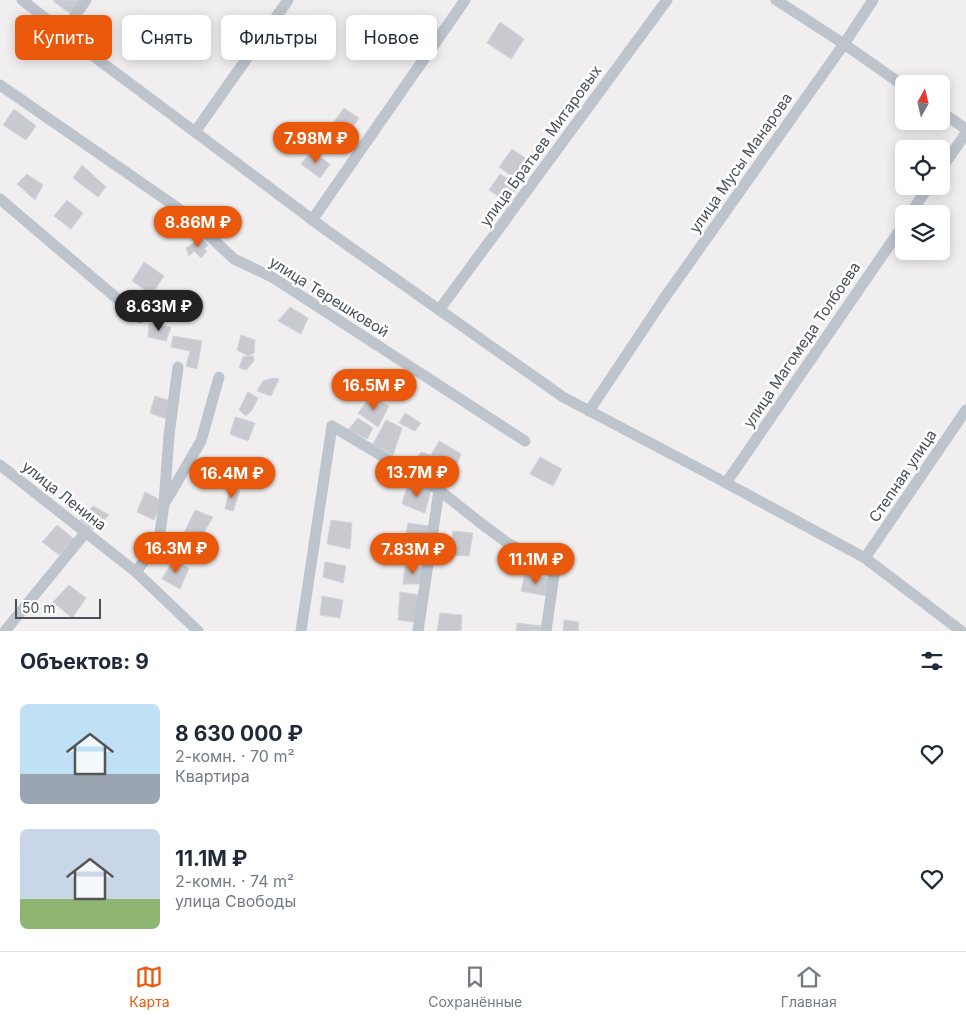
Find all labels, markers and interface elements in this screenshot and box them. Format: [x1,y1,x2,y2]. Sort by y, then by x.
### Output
chip: Купить [15,15,112,60]
chip: Снять [122,15,211,60]
chip: Фильтры [221,15,336,60]
chip: Новое [346,15,437,60]
street label: улица Братьев Митаровых [476,61,606,230]
north arrow [895,75,950,130]
map controls [895,75,950,260]
street label: улица Мусы Манарова [685,89,796,236]
pin: 7.98M ₽ [270,121,362,164]
text: 7.98M ₽ [284,128,348,148]
button: locate [895,140,950,195]
button: layers [895,205,950,260]
pin: 8.86M ₽ [152,206,244,248]
text: 8.86M ₽ [165,212,231,232]
street label: улица Терешковой [266,252,393,341]
street label: улица Магомеда Толбоева [739,258,864,431]
pin: 8.63M ₽ [113,290,205,332]
text: 8.63M ₽ [126,296,192,316]
pin: 16.5M ₽ [328,368,420,411]
text: 16.5M ₽ [343,375,405,395]
street label: Степная улица [865,426,941,526]
pin: 16.4M ₽ [186,456,278,499]
pin: 13.7M ₽ [371,456,463,498]
street label: улица Ленина [18,457,110,534]
text: 13.7M ₽ [386,462,448,482]
text: 16.4M ₽ [200,463,264,483]
pin: 16.3M ₽ [130,532,222,574]
pin: 7.83M ₽ [367,532,459,575]
text: 16.3M ₽ [145,538,207,558]
text: 7.83M ₽ [381,539,445,559]
pin: 11.1M ₽ [490,542,582,585]
text: 11.1M ₽ [508,549,564,569]
scale bar [15,596,101,619]
text: 50 m [22,599,56,616]
icon: filters [918,647,946,675]
text: Объектов: 9 [20,649,149,674]
text: 8 630 000 ₽ [175,721,303,746]
icon: home [60,724,120,784]
icon: heart [918,740,946,768]
text: 2-комн. · 70 m² [175,746,295,766]
text: Квартира [175,766,250,786]
text: 11.1M ₽ [175,846,247,871]
icon: home [60,849,120,909]
icon: heart [918,865,946,893]
text: 2-комн. · 74 m² [175,871,294,891]
text: улица Свободы [175,891,296,911]
tab: Карта [129,963,170,1010]
tab: Сохранённые [428,963,522,1010]
tab: Главная [781,963,837,1010]

